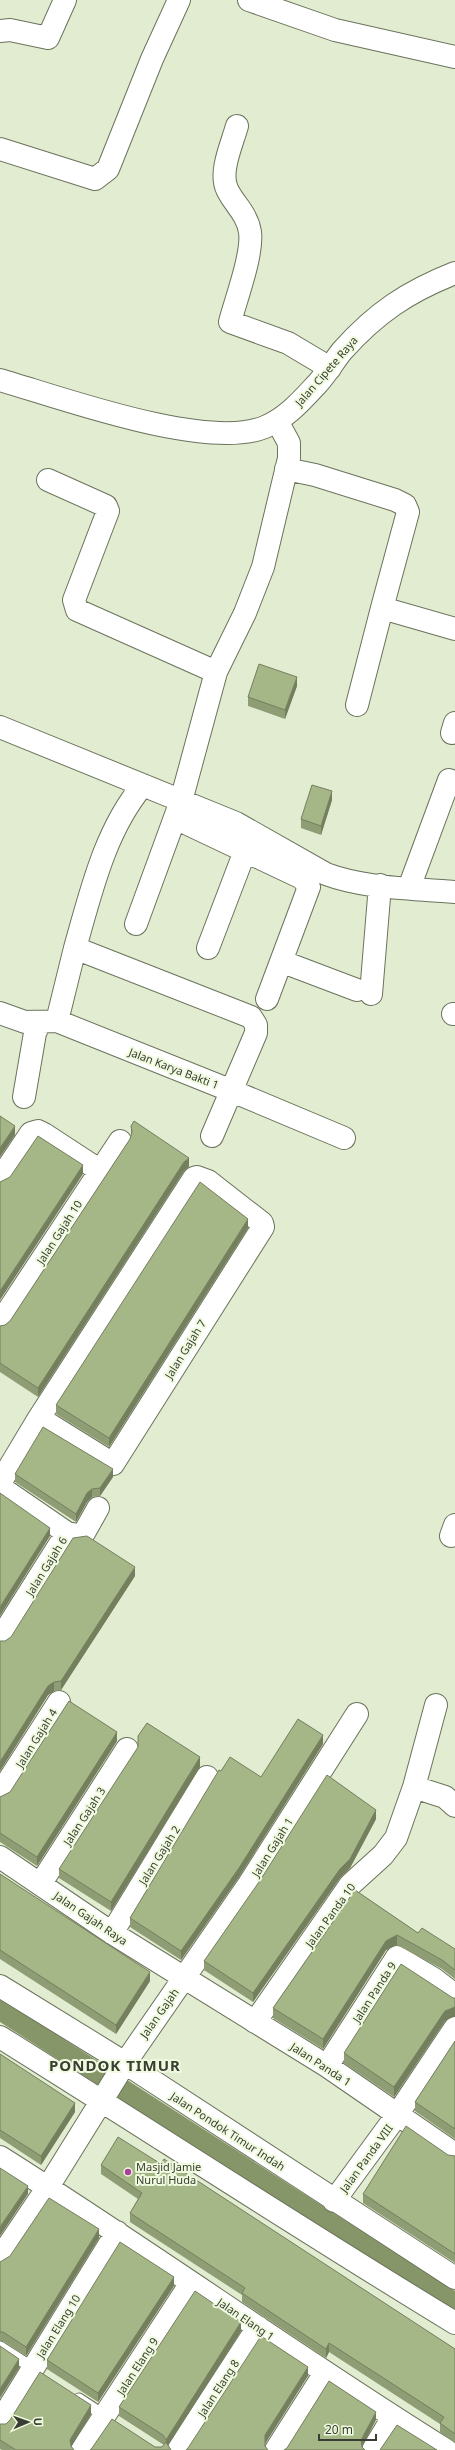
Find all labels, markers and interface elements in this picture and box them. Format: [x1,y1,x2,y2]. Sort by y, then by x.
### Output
street label: Jalan Cipete Raya [291,333,361,410]
street label: Jalan Karya Bakti 1 [126,1044,221,1092]
street label: Jalan Gajah 10 [32,1197,85,1268]
street label: Jalan Gajah 7 [160,1317,209,1382]
street label: Jalan Gajah 6 [21,1534,70,1599]
street label: Jalan Gajah 4 [11,1705,60,1771]
street label: Jalan Gajah 3 [59,1784,109,1849]
street label: Jalan Gajah 1 [247,1815,296,1880]
street label: Jalan Gajah 2 [134,1823,183,1888]
street label: Jalan Panda 10 [301,1880,358,1951]
street label: Jalan Gajah Raya [51,1887,131,1948]
street label: Jalan Panda 9 [348,1959,399,2026]
street label: Jalan Gajah [136,1985,182,2042]
street label: Jalan Panda 1 [287,2038,354,2089]
district label: PONDOK TIMUR [49,2055,181,2075]
street label: Jalan Pondok Timur Indah [167,2088,288,2174]
street label: Jalan Panda VIII [336,2121,396,2196]
place label: Masjid Jamie Nurul Huda [136,2159,201,2187]
marker: Masjid Jamie Nurul Huda [123,2167,133,2177]
street label: Jalan Elang 10 [32,2292,83,2361]
street label: Jalan Elang 1 [214,2294,277,2344]
street label: Jalan Elang 9 [112,2334,161,2398]
street label: Jalan Elang 8 [193,2356,242,2420]
north arrow [8,2402,48,2442]
scale bar [319,2416,376,2442]
text: U [31,2417,46,2426]
text: 20 m [325,2421,353,2438]

